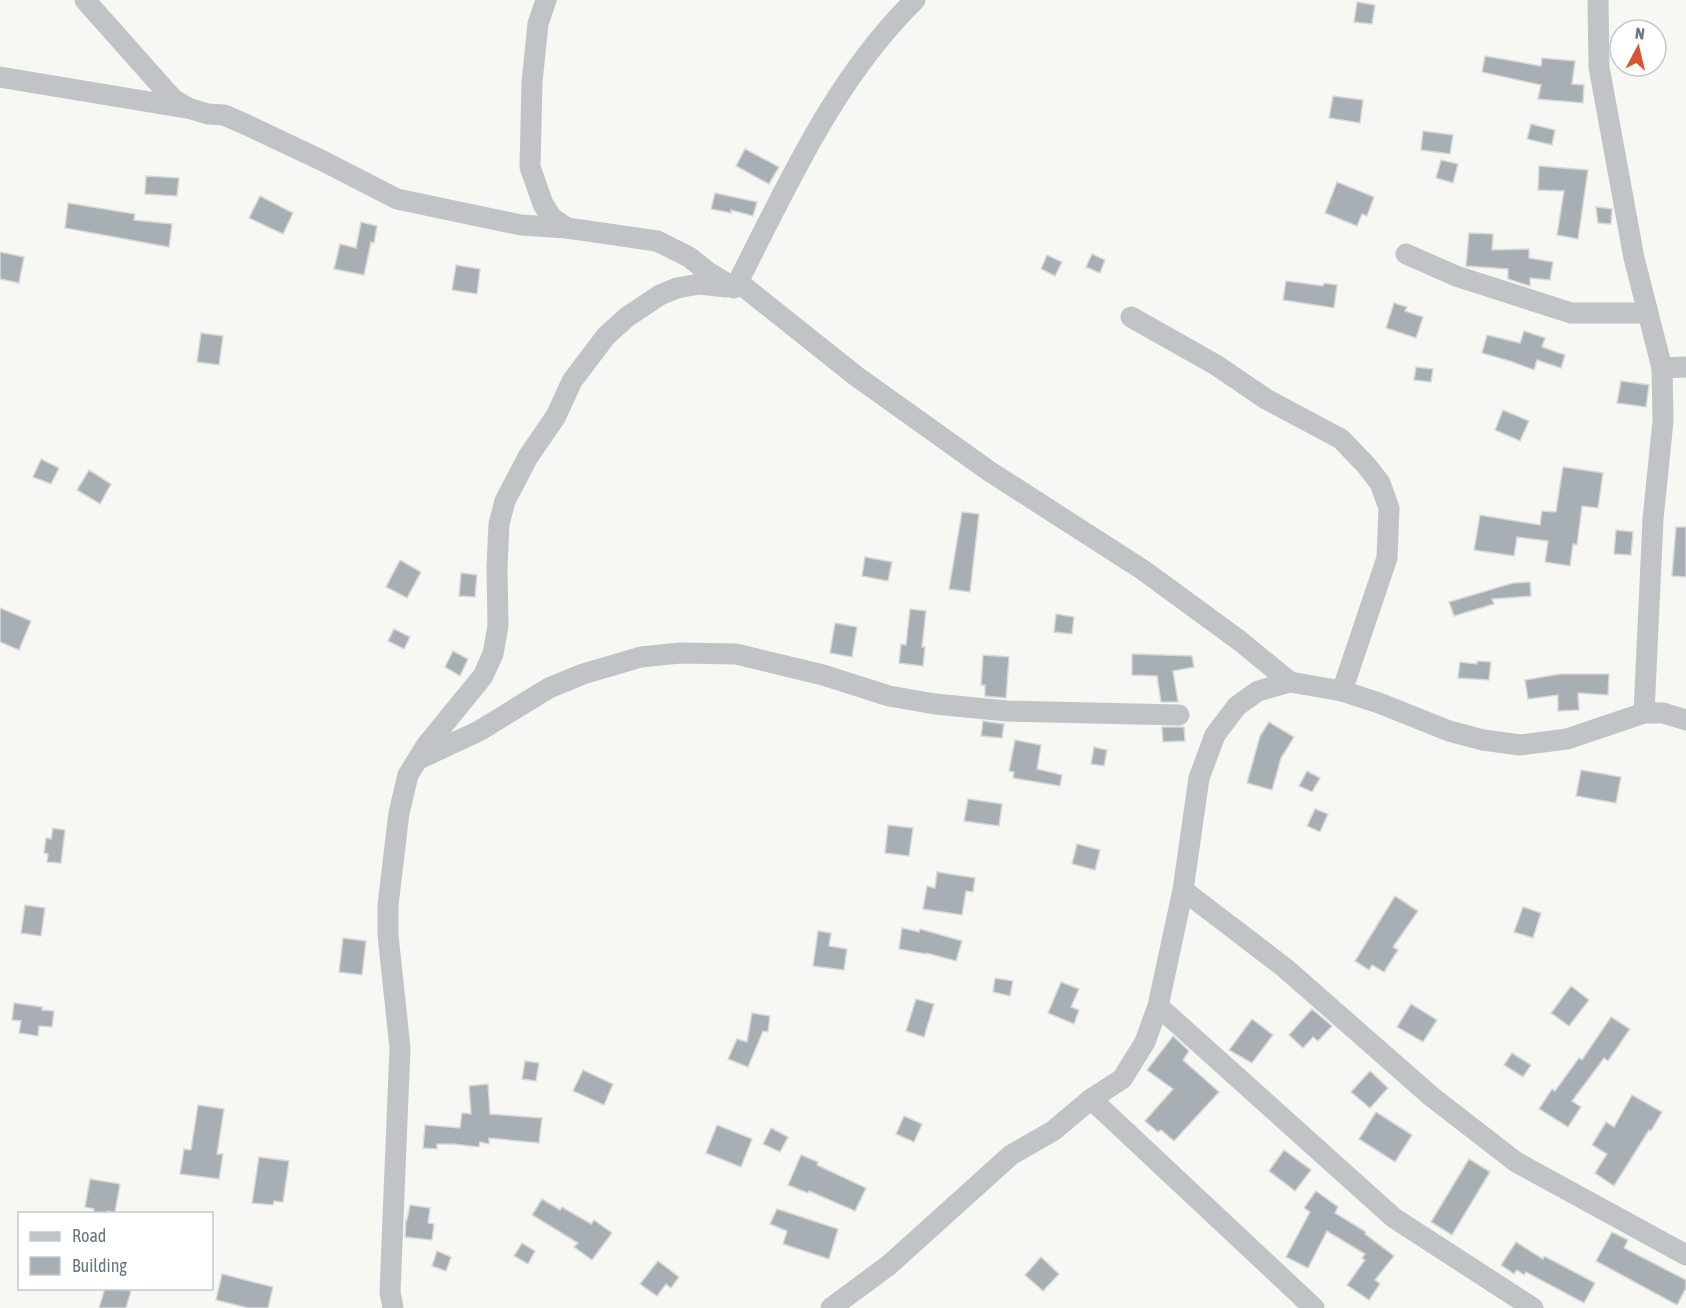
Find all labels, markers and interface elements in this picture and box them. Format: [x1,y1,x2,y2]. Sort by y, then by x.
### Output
north arrow [1608,18,1668,78]
text: N [1634,24,1646,43]
legend [18,1212,213,1290]
text: Road [72,1225,106,1246]
text: Building [72,1255,127,1276]

